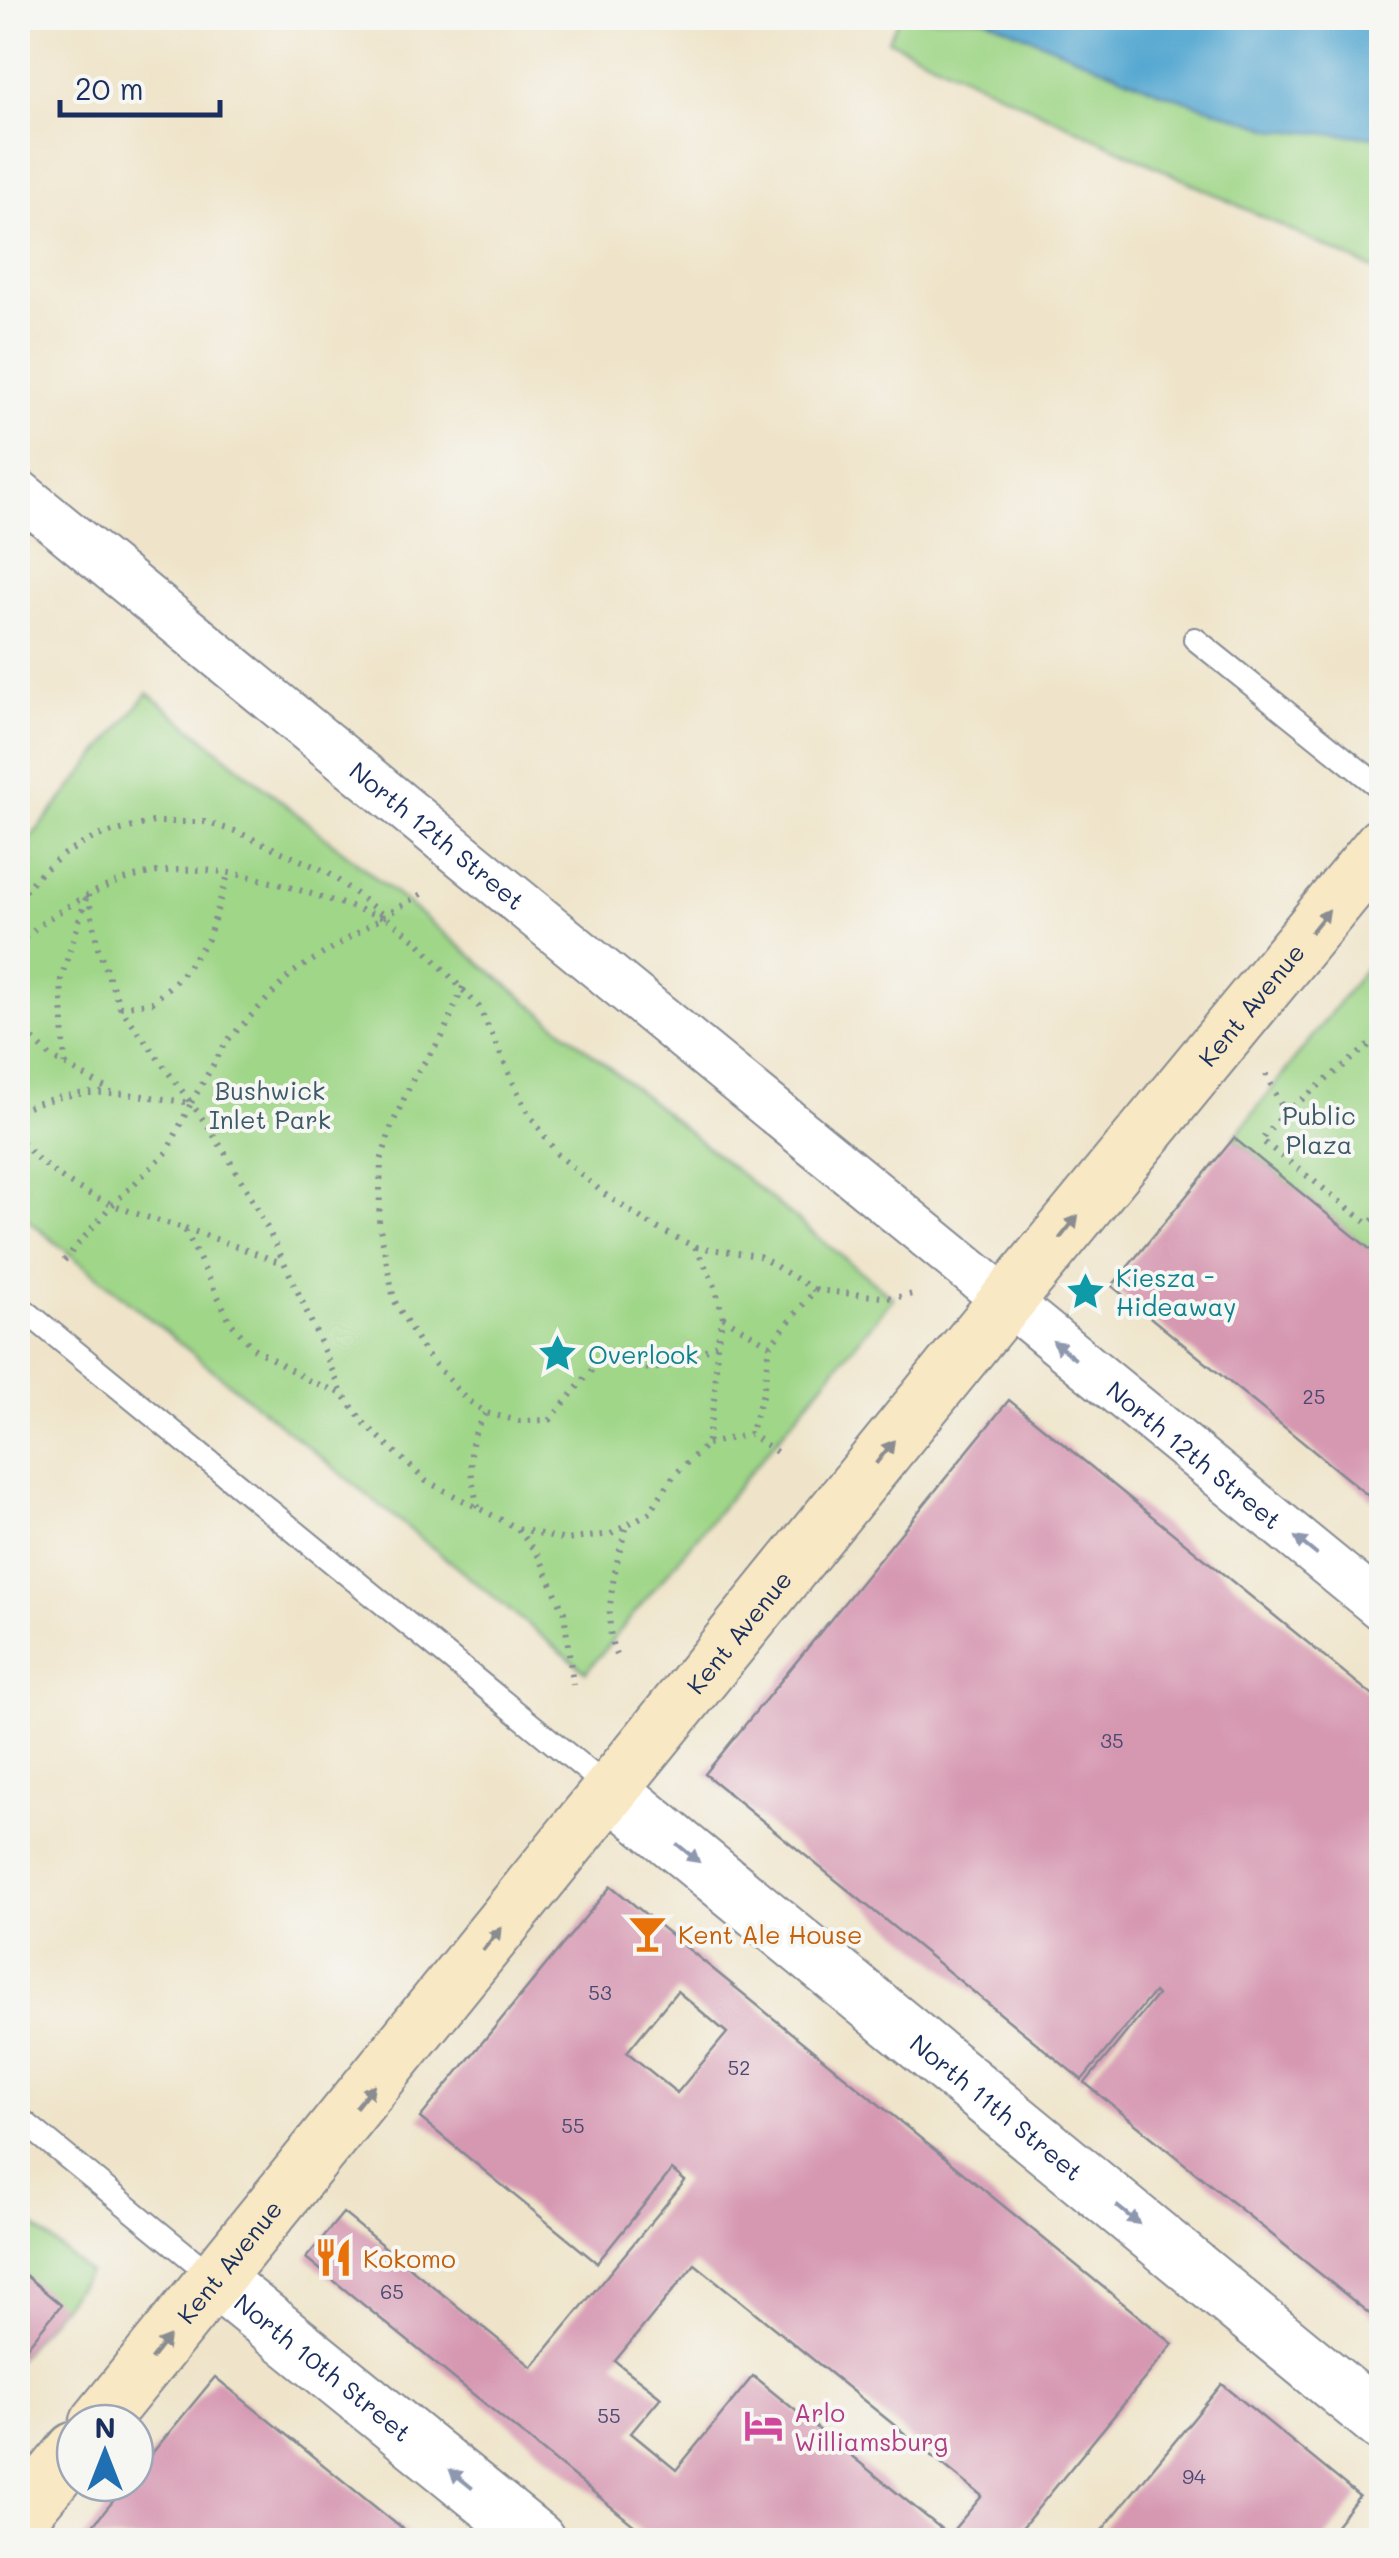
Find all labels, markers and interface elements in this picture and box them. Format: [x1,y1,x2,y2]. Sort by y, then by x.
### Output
scale bar [60,55,220,117]
text: 20 m [75,68,144,108]
street label: North 12th Street [343,754,532,916]
one-way arrow [1308,909,1330,934]
street label: Kent Avenue [1191,936,1311,1073]
park label: Bushwick Inlet Park [209,1074,331,1135]
park label: Public Plaza [1282,1099,1356,1160]
one-way arrow [1058,1214,1079,1239]
place label: Kiesza - Hideaway [1116,1261,1236,1323]
place icon: Kiesza - Hideaway [1065,1270,1107,1312]
place icon: Overlook [537,1333,579,1375]
place label: Overlook [588,1338,698,1370]
one-way arrow [1052,1340,1077,1361]
street label: North 12th Street [1100,1373,1288,1536]
house number: 25 [1303,1383,1325,1409]
one-way arrow [874,1439,895,1465]
one-way arrow [1293,1536,1319,1557]
street label: Kent Avenue [679,1563,798,1700]
house number: 35 [1100,1727,1124,1753]
one-way arrow [675,1842,700,1863]
bar icon: Kent Ale House [627,1913,669,1955]
place label: Kent Ale House [678,1918,863,1950]
one-way arrow [481,1927,502,1952]
house number: 53 [588,1979,612,2005]
street label: North 11th Street [904,2027,1090,2187]
house number: 52 [728,2054,750,2080]
one-way arrow [354,2083,375,2109]
house number: 55 [561,2112,585,2138]
street label: Kent Avenue [169,2193,289,2330]
one-way arrow [1115,2204,1140,2225]
restaurant icon: Kokomo [312,2237,354,2279]
place label: Kokomo [363,2242,456,2274]
house number: 65 [380,2278,404,2304]
street label: North 10th Street [228,2286,418,2448]
one-way arrow [148,2335,170,2360]
place label: Arlo Williamsburg [794,2396,948,2457]
house number: 55 [597,2402,621,2428]
north arrow [55,2403,155,2503]
hotel icon: Arlo Williamsburg [743,2405,785,2447]
text: N [94,2409,116,2445]
house number: 94 [1182,2463,1206,2489]
one-way arrow [449,2469,474,2490]

